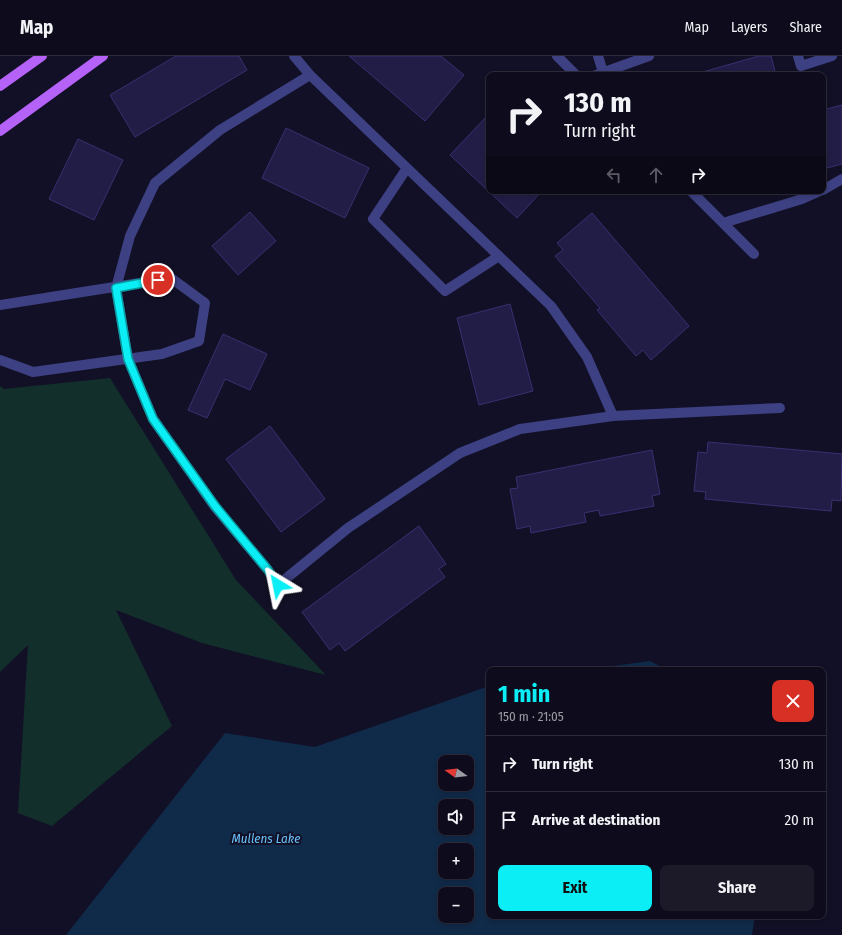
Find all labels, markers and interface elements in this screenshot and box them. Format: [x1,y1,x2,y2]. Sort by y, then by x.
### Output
text: Map [20,16,53,39]
text: Map [685,19,709,36]
text: Layers [731,19,767,36]
text: Share [789,19,822,36]
text: 130 m [564,86,632,119]
icon: right [498,88,550,140]
text: Turn right [564,120,636,142]
icon: left [603,164,625,186]
icon: ahead [645,164,667,186]
icon: right [687,164,709,186]
pin [141,263,175,297]
icon: arrive [147,269,169,291]
position arrow [257,564,299,606]
text: 1 min [498,680,550,708]
button: close [772,680,814,722]
text: 150 m · 21:05 [498,709,564,724]
icon: right [498,753,520,775]
north arrow [438,755,474,791]
map controls [438,755,474,923]
text: Turn right [532,755,593,773]
text: 130 m [779,755,814,773]
button: sound [438,799,474,835]
icon: arrive [498,809,520,831]
text: Arrive at destination [532,811,660,829]
text: 20 m [785,811,814,829]
water label: Mullens Lake [232,831,300,846]
button: + [438,843,474,879]
button: Exit [498,865,652,911]
button: Share [660,865,814,911]
button: − [438,887,474,923]

